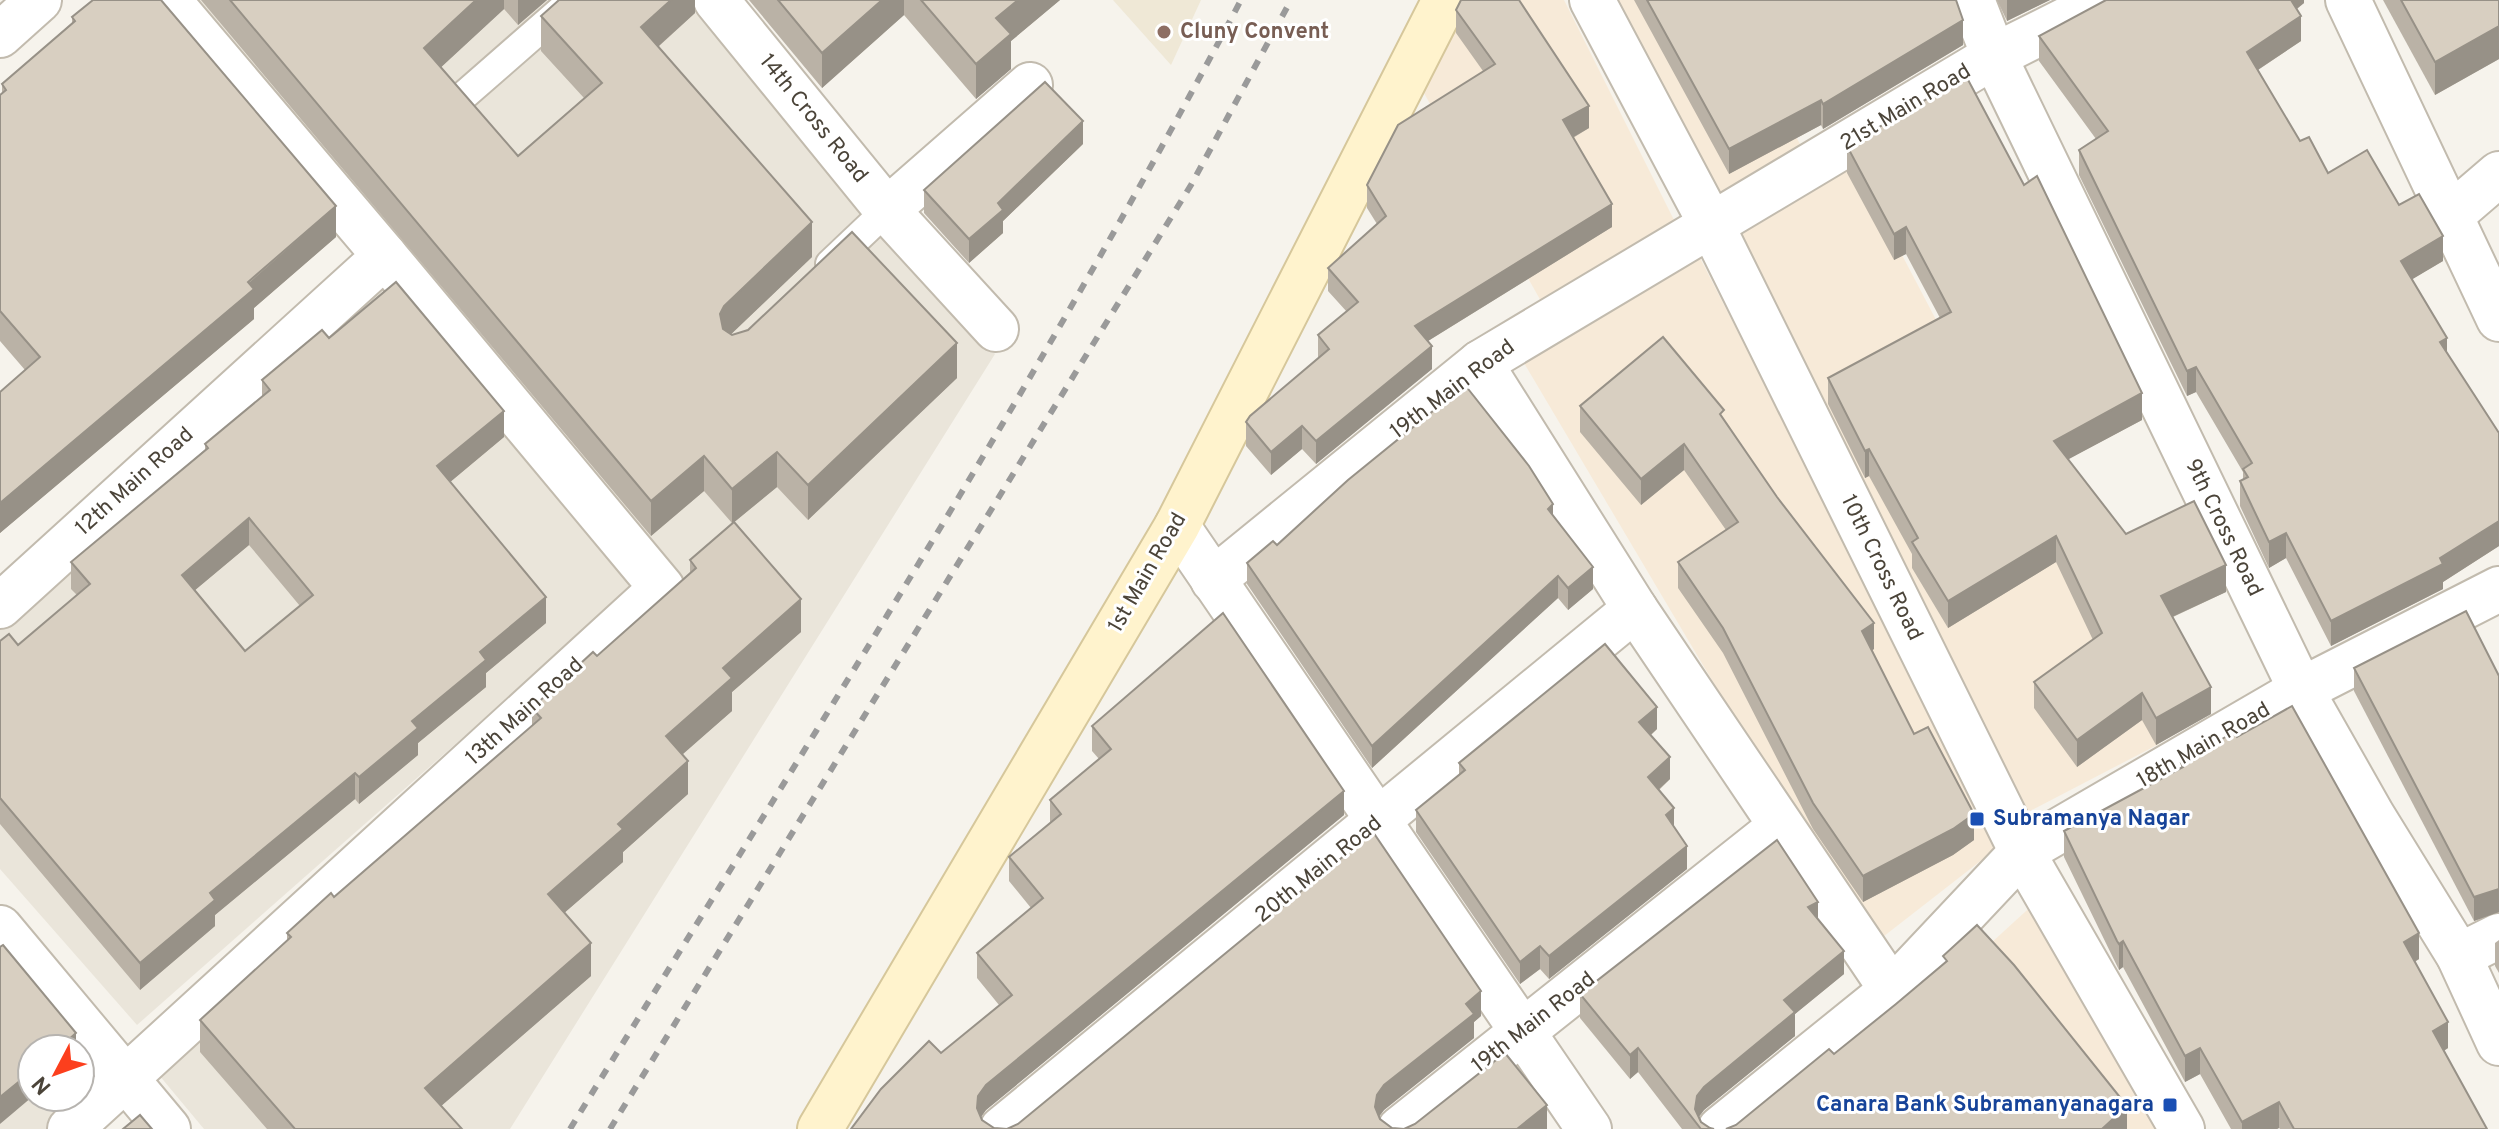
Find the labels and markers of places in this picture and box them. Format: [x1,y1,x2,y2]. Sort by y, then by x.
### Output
place label: Cluny Convent [1180,19,1329,46]
marker: Cluny Convent [1155,23,1173,41]
place label: Subramanya Nagar [1993,806,2190,833]
marker: Subramanya Nagar [1968,810,1986,828]
place label: Canara Bank Subramanyanagara [1816,1092,2154,1119]
marker: Canara Bank Subramanyanagara [2161,1096,2179,1114]

